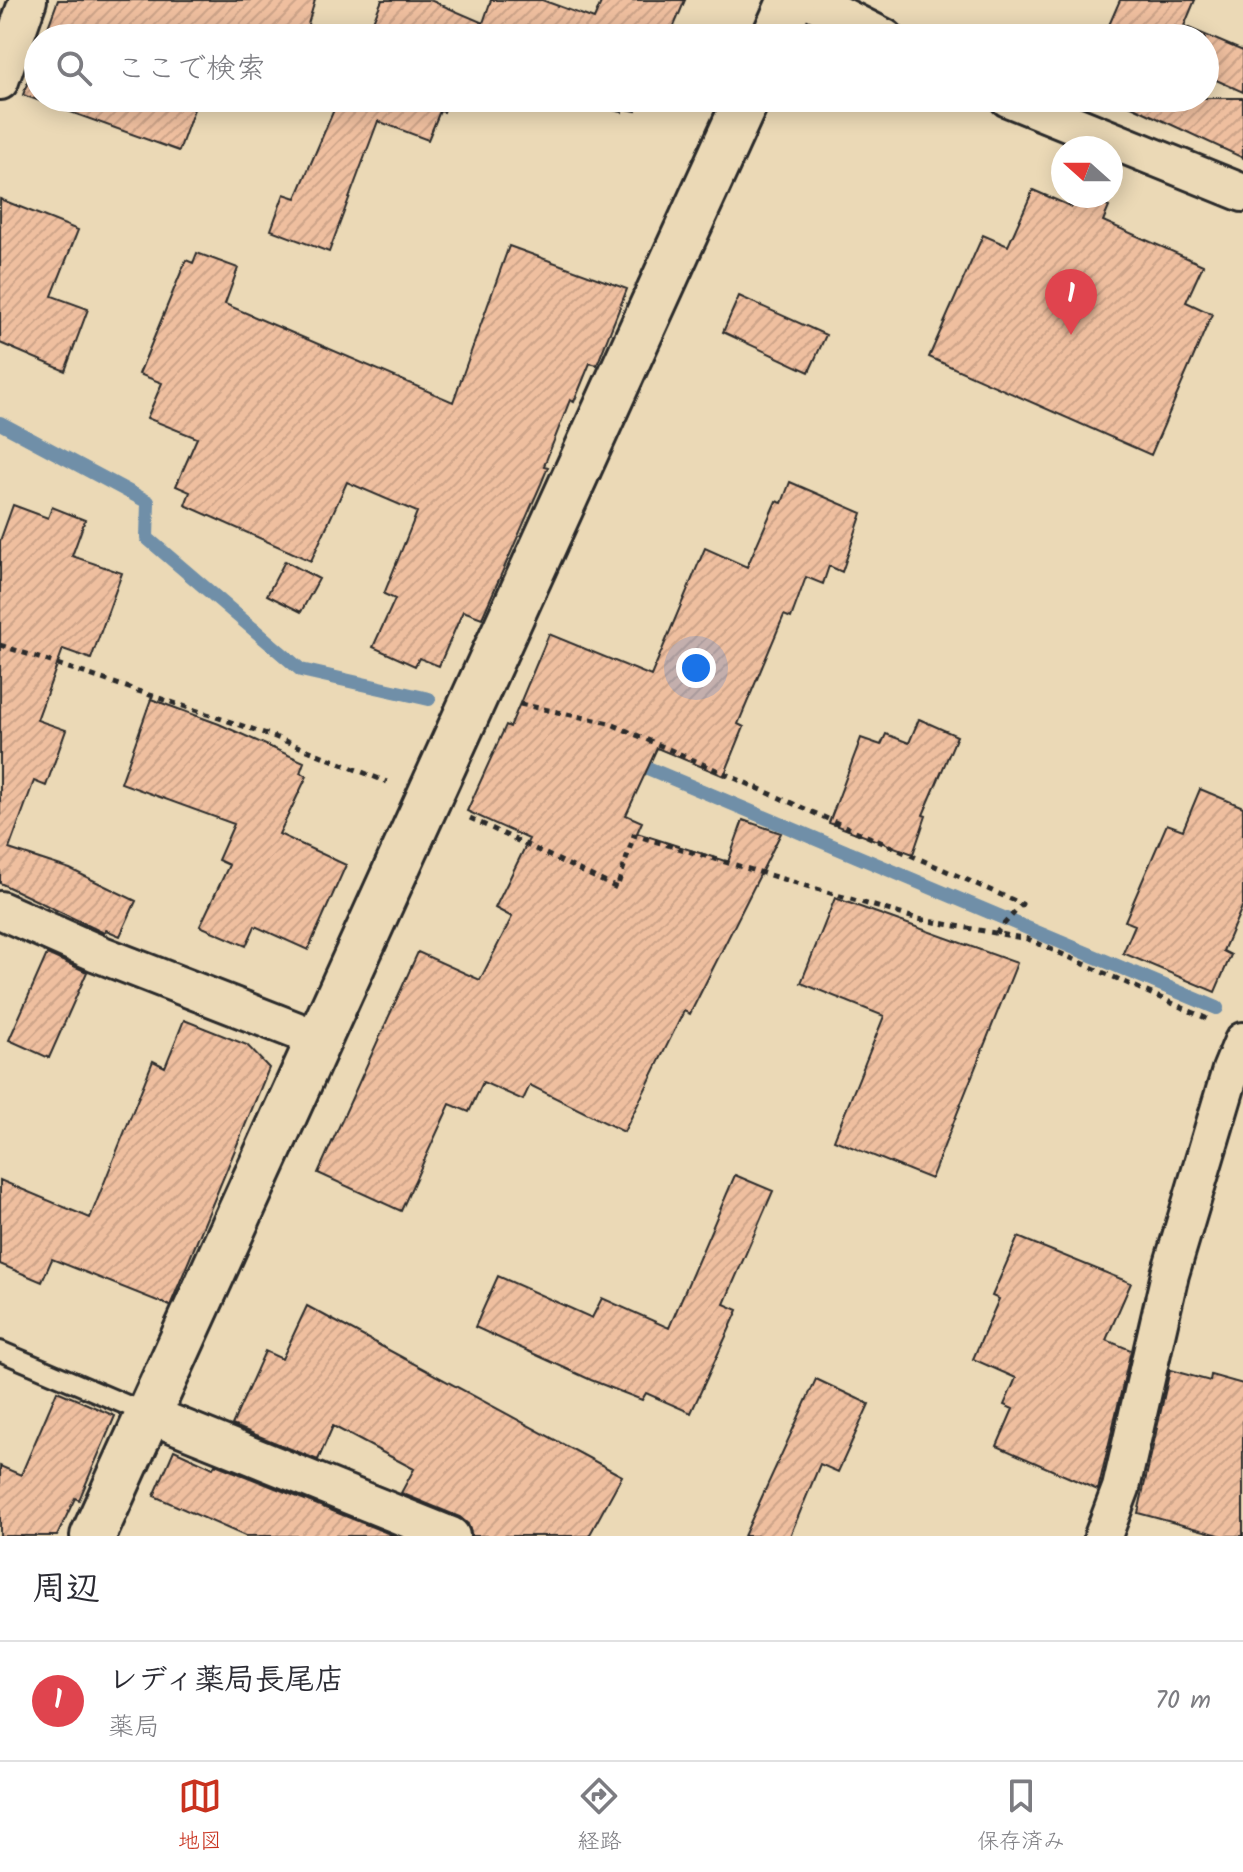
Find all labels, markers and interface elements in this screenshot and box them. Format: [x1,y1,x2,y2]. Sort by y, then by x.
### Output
search box [24,24,1219,112]
icon: search [52,46,96,90]
text: ここで検索 [116,46,266,94]
north arrow [1051,136,1123,208]
pin: 1 [1045,269,1097,335]
your location [676,648,716,688]
text: 周辺 [32,1563,100,1617]
text: レディ薬局長尾店 [108,1657,344,1705]
text: 1 [54,1680,62,1722]
text: 70 m [1155,1680,1211,1722]
text: 薬局 [108,1707,160,1749]
tab: 地図 [178,1774,222,1860]
tab: 経路 [577,1774,621,1860]
tab: 保存済み [977,1774,1065,1860]

